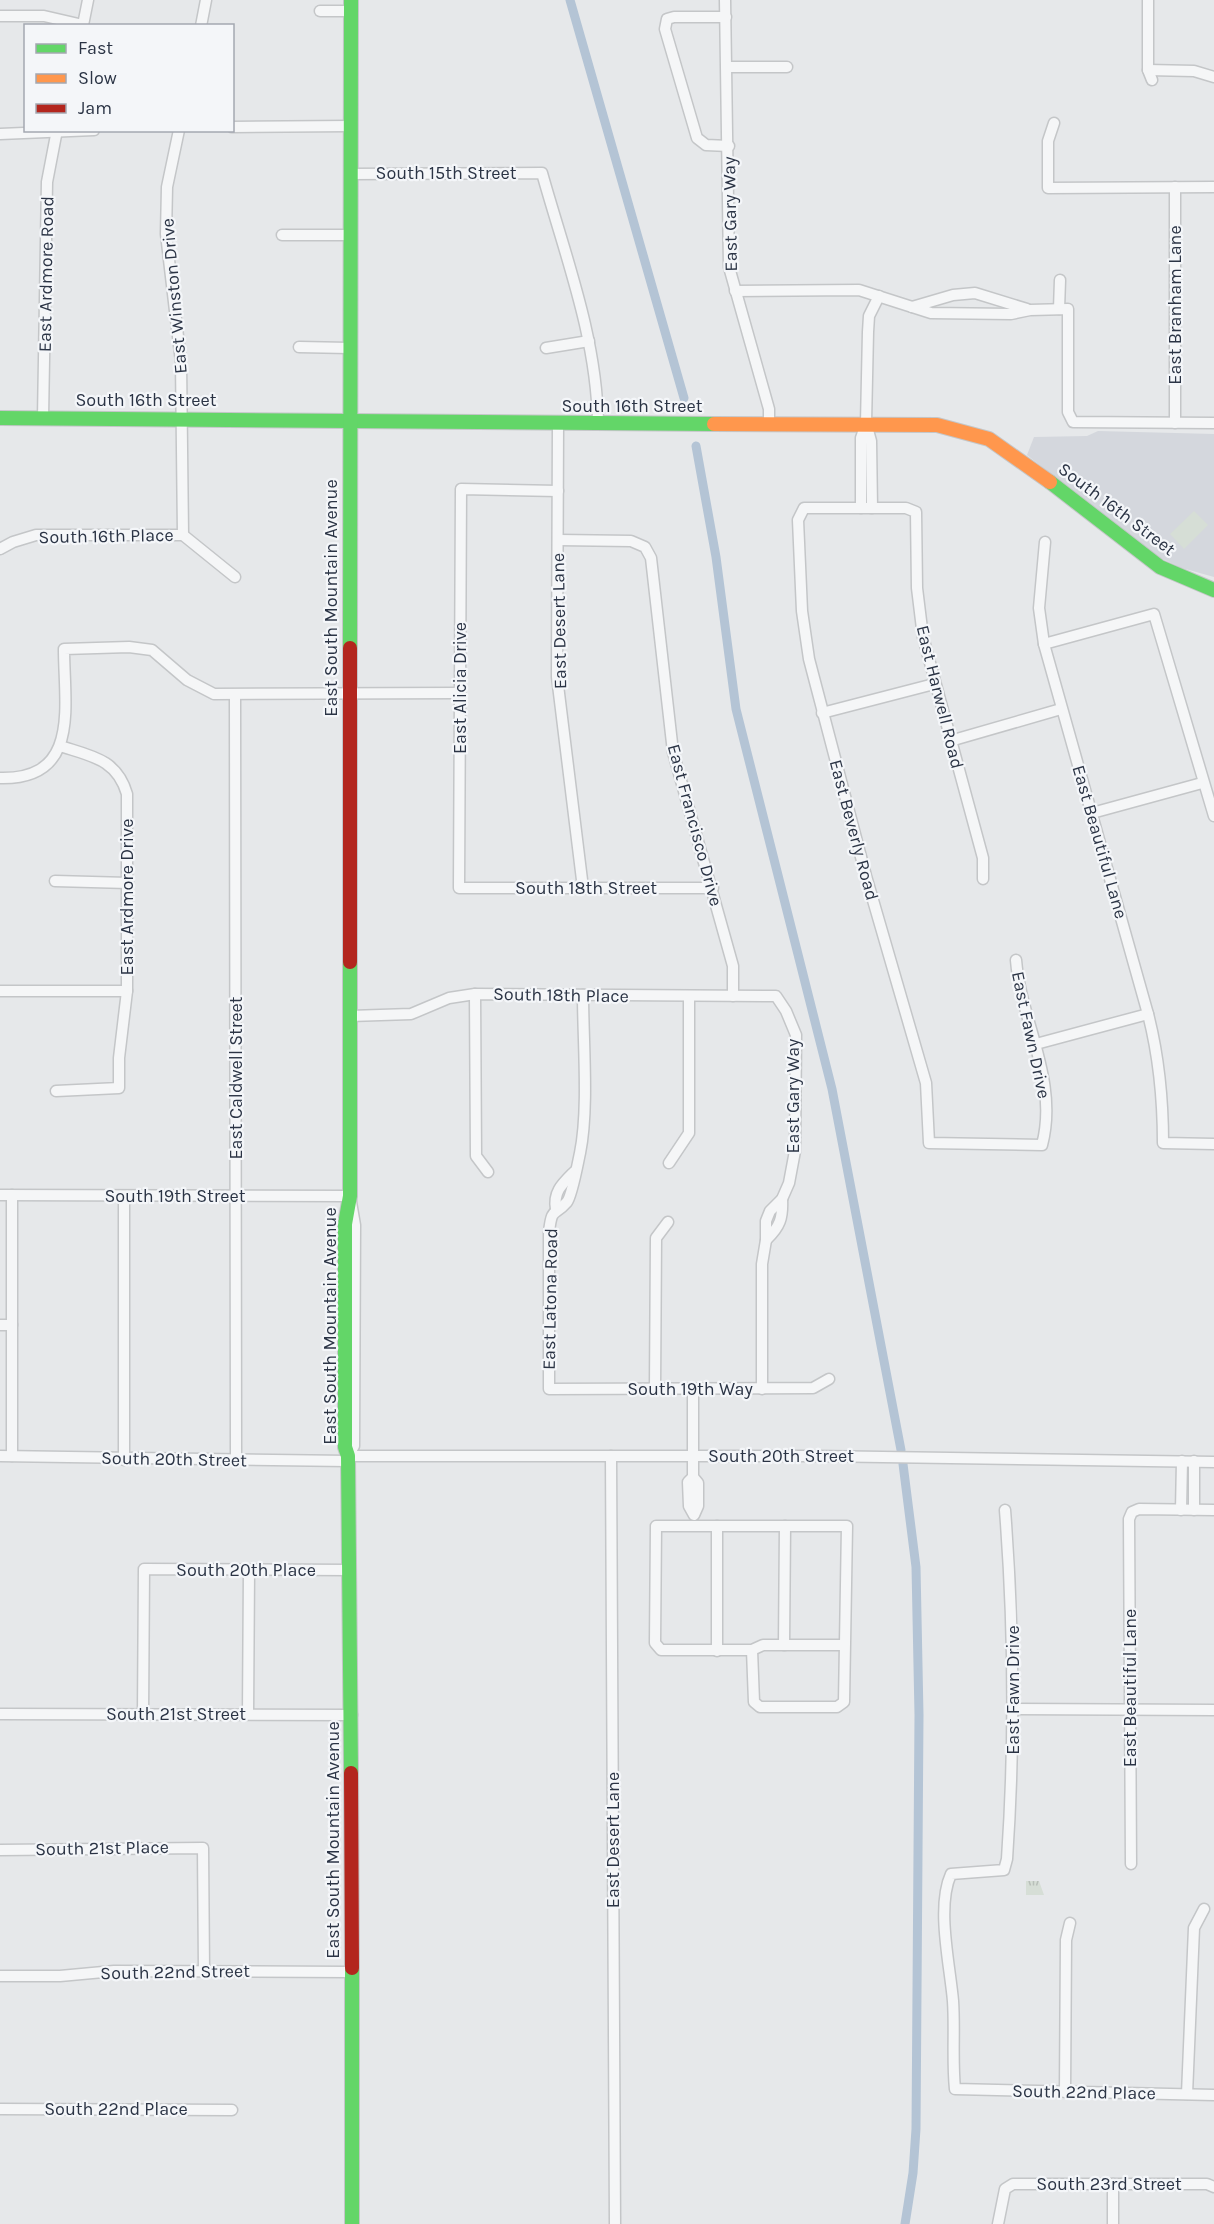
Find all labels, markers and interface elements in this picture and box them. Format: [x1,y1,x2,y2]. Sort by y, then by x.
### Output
legend [24,24,234,132]
text: Fast [78,37,113,59]
text: Slow [78,67,117,89]
text: Jam [78,97,112,119]
street label: East Gary Way [718,156,742,272]
street label: South 15th Street [376,162,517,184]
street label: East Ardmore Road [34,196,58,352]
street label: East Winston Drive [156,217,192,375]
street label: East Branham Lane [1164,225,1186,385]
street label: South 16th Street [75,389,217,411]
street label: South 16th Street [561,395,703,417]
street label: South 16th Street [1054,458,1180,560]
street label: East South Mountain Avenue [320,479,342,717]
street label: South 16th Place [38,524,174,548]
street label: East Desert Lane [547,553,571,689]
street label: East Alicia Drive [449,622,471,754]
street label: East Harwell Road [912,623,968,771]
street label: East Francisco Drive [663,742,727,908]
street label: East Beverly Road [825,757,883,903]
street label: East Beautiful Lane [1068,763,1132,921]
street label: East Ardmore Drive [116,819,138,975]
street label: South 18th Street [515,877,657,899]
street label: East Fawn Drive [1007,969,1055,1101]
street label: South 18th Place [493,983,629,1007]
street label: East Caldwell Street [225,996,247,1160]
street label: East Gary Way [782,1038,804,1154]
street label: South 19th Street [104,1185,246,1207]
street label: East South Mountain Avenue [319,1207,341,1445]
street label: East Latona Road [538,1228,562,1370]
street label: South 19th Way [627,1378,753,1400]
street label: South 20th Street [708,1445,854,1467]
street label: South 20th Street [101,1447,247,1471]
street label: South 20th Place [176,1559,316,1581]
street label: East Beautiful Lane [1119,1609,1141,1767]
street label: East Fawn Drive [1002,1625,1024,1755]
street label: South 21st Street [106,1703,246,1725]
street label: East South Mountain Avenue [322,1721,344,1959]
street label: East Desert Lane [602,1772,624,1908]
street label: South 21st Place [35,1836,169,1860]
street label: South 22nd Street [100,1960,250,1984]
street label: South 22nd Place [1012,2080,1156,2104]
street label: South 22nd Place [44,2098,188,2120]
street label: South 23rd Street [1036,2173,1182,2195]

